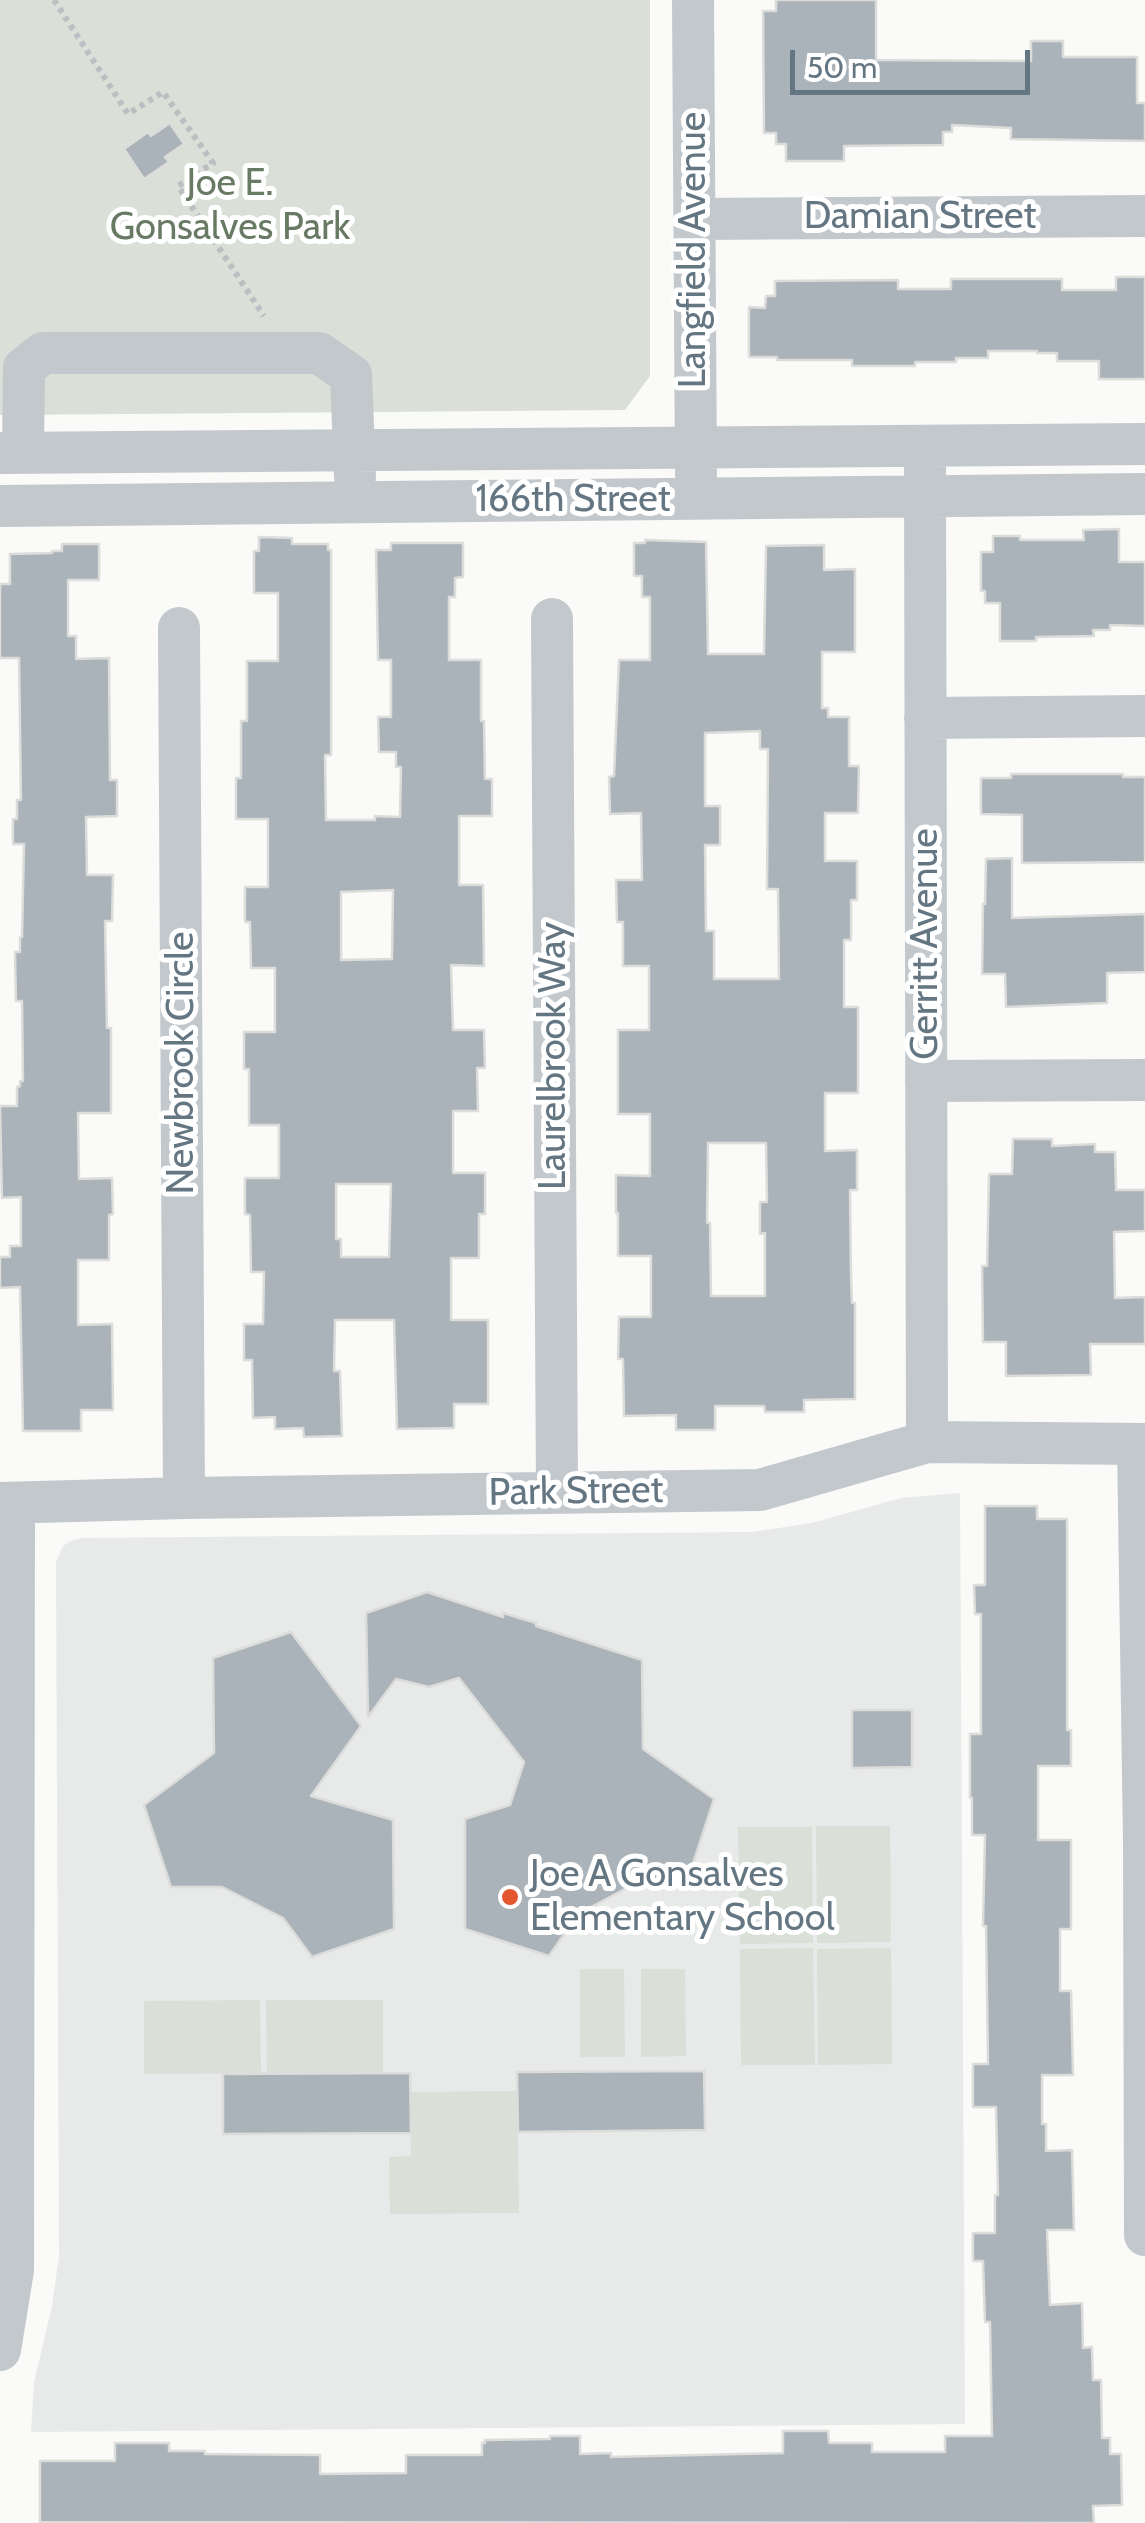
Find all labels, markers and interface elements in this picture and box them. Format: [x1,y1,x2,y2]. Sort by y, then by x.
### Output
scale bar [795,30,1035,92]
text: 50 m [807,49,877,86]
street label: Langfield Avenue [671,112,717,388]
park label: Joe E. Gonsalves Park [110,161,350,250]
street label: Damian Street [804,194,1036,240]
street label: 166th Street [475,477,671,523]
street label: Gerritt Avenue [903,828,949,1060]
street label: Laurelbrook Way [531,922,577,1190]
street label: Newbrook Circle [159,932,205,1194]
street label: Park Street [488,1468,664,1516]
place label: Joe A Gonsalves Elementary School [530,1852,835,1942]
marker: Joe A Gonsalves Elementary School [499,1886,521,1908]

